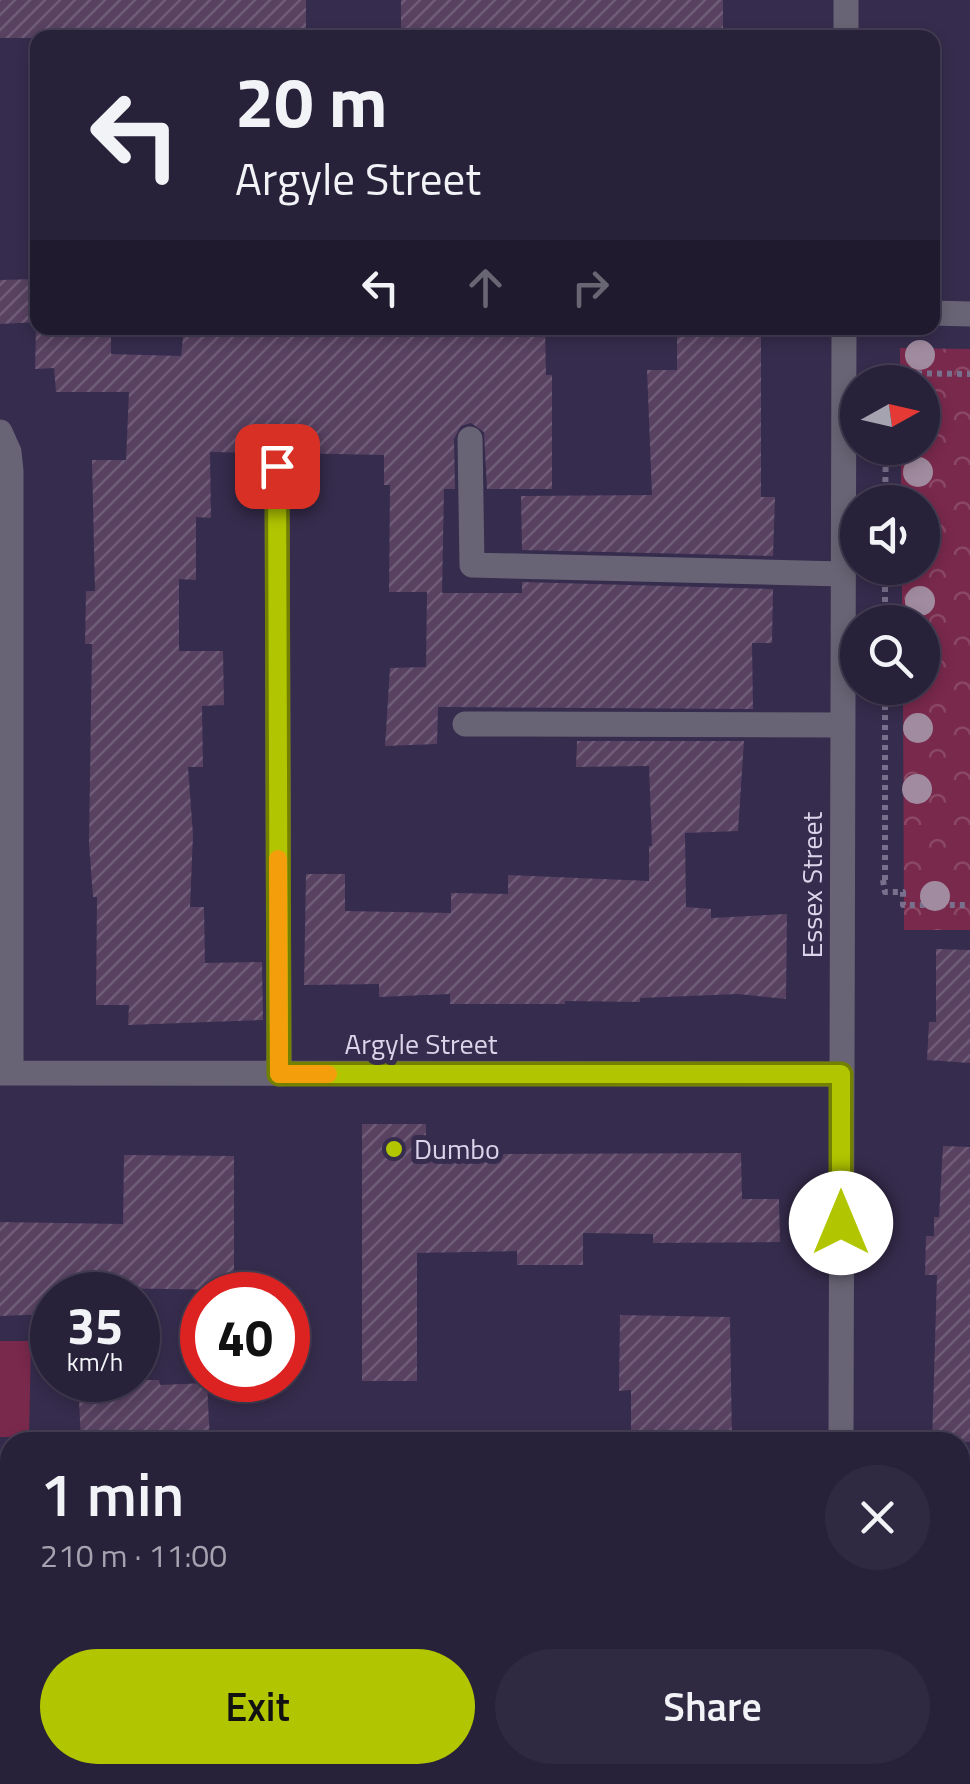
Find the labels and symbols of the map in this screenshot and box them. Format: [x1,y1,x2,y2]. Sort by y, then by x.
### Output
north arrow [840,365,940,465]
pin [235,424,320,509]
street label: Essex Street [790,812,833,958]
street label: Argyle Street [344,1022,498,1065]
place label: Dumbo [414,1127,500,1170]
marker: Dumbo [383,1138,405,1160]
position arrow [789,1171,893,1275]
speed limit sign: 40 [180,1272,310,1402]

